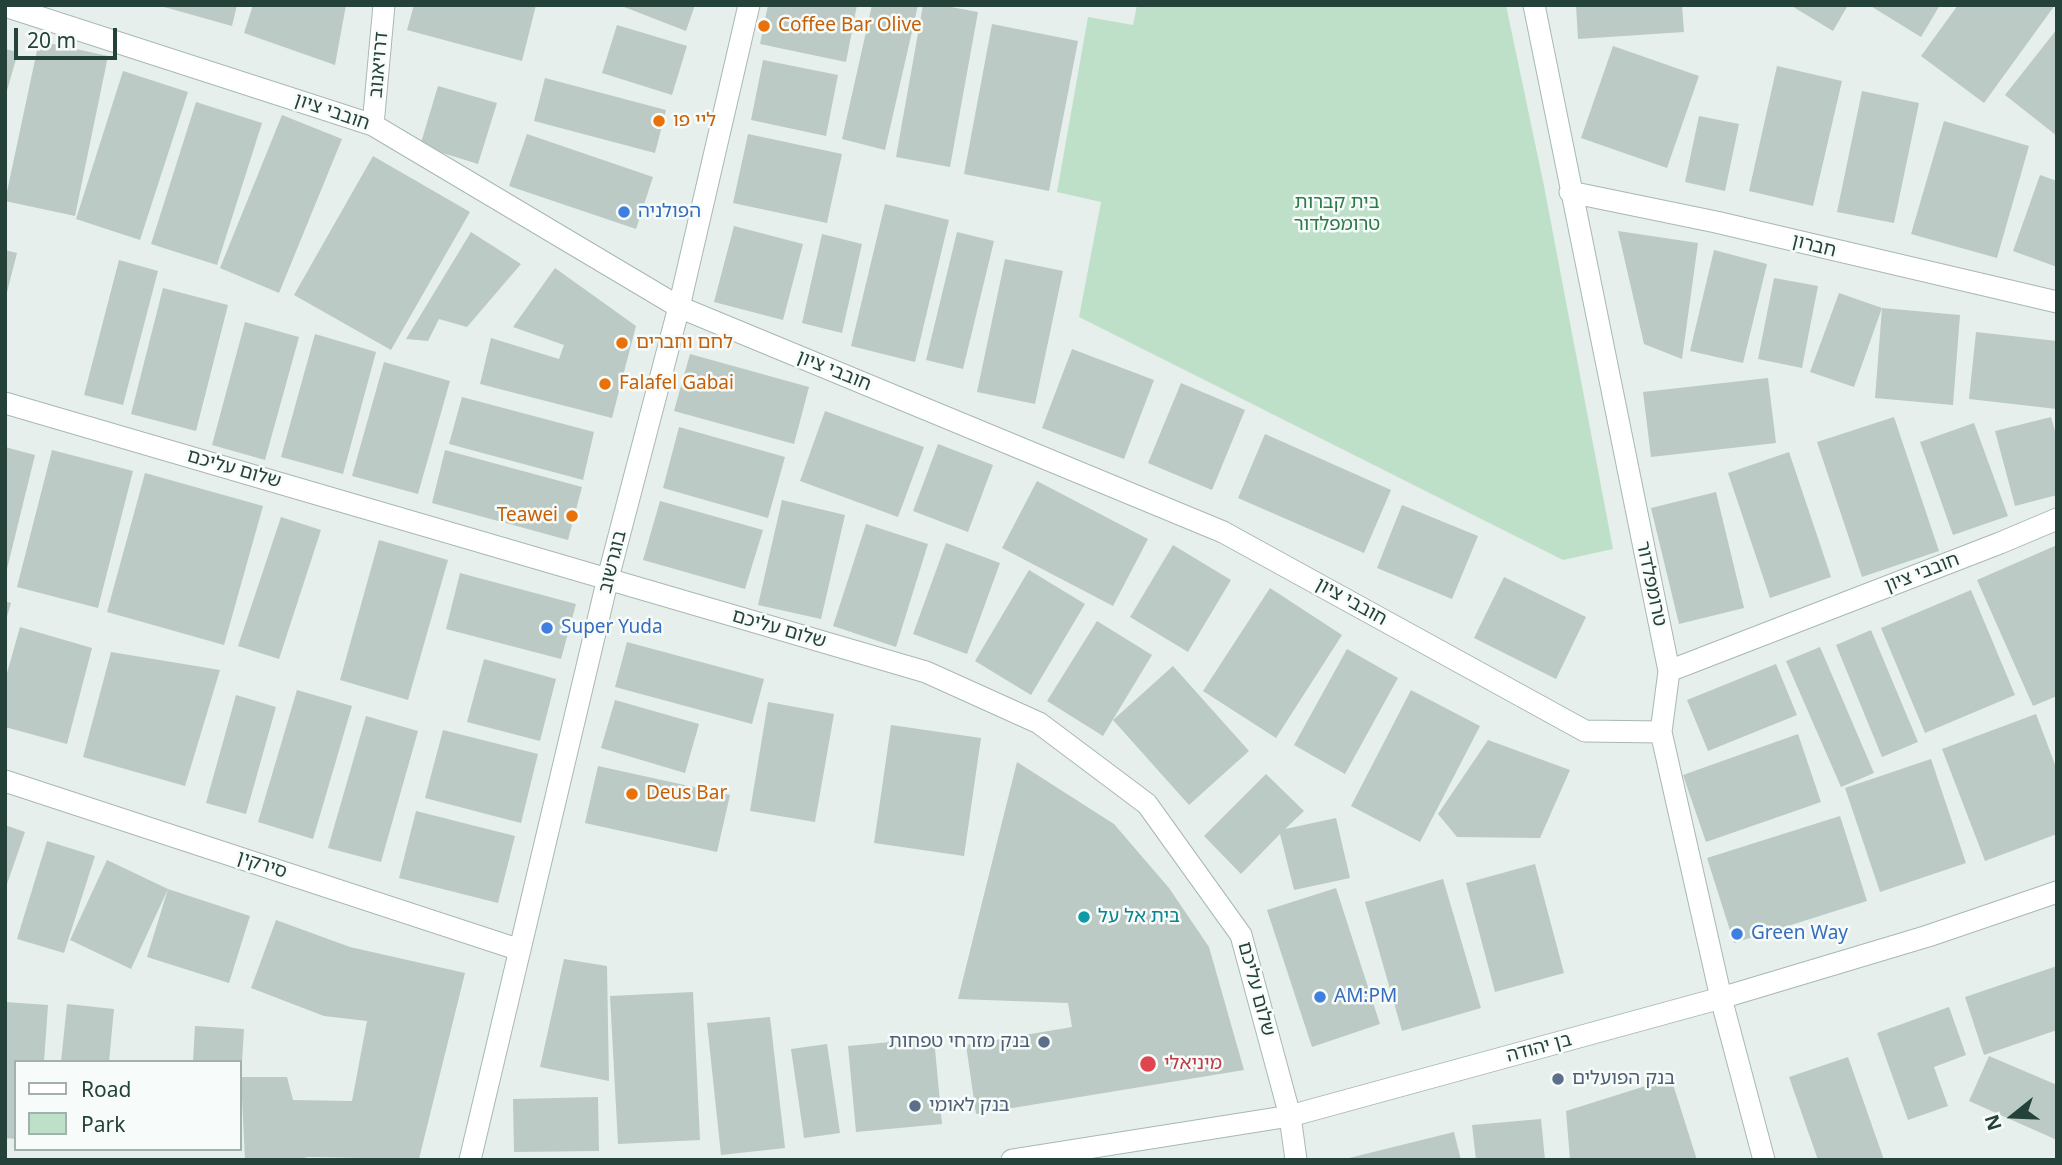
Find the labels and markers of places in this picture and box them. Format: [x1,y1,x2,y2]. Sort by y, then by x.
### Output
place label: Coffee Bar Olive [778,15,922,37]
marker: Coffee Bar Olive [756,18,772,34]
place label: ליי פו [673,110,716,132]
marker: ליי פו [651,113,667,129]
place label: הפולניה [638,201,701,223]
marker: הפולניה [616,204,632,220]
place label: לחם וחברים [636,332,733,354]
marker: לחם וחברים [614,335,630,351]
place label: Falafel Gabai [619,373,734,395]
marker: Falafel Gabai [597,376,613,392]
place label: Teawei [497,505,558,527]
marker: Teawei [564,508,580,524]
place label: Super Yuda [561,617,663,639]
marker: Super Yuda [539,620,555,636]
place label: Deus Bar [646,783,727,805]
marker: Deus Bar [624,786,640,802]
place label: בית אל על [1098,906,1180,928]
marker: בית אל על [1076,909,1092,925]
place label: Green Way [1751,923,1848,945]
marker: Green Way [1729,926,1745,942]
place label: AM:PM [1334,986,1397,1008]
marker: AM:PM [1312,989,1328,1005]
place label: בנק מזרחי טפחות [889,1031,1030,1053]
marker: בנק מזרחי טפחות [1036,1034,1052,1050]
place label: מיניאלי [1164,1053,1222,1075]
marker: מיניאלי [1138,1054,1158,1074]
place label: בנק הפועלים [1572,1068,1675,1090]
marker: בנק הפועלים [1550,1071,1566,1087]
place label: בנק לאומי [929,1095,1010,1117]
marker: בנק לאומי [907,1098,923,1114]

